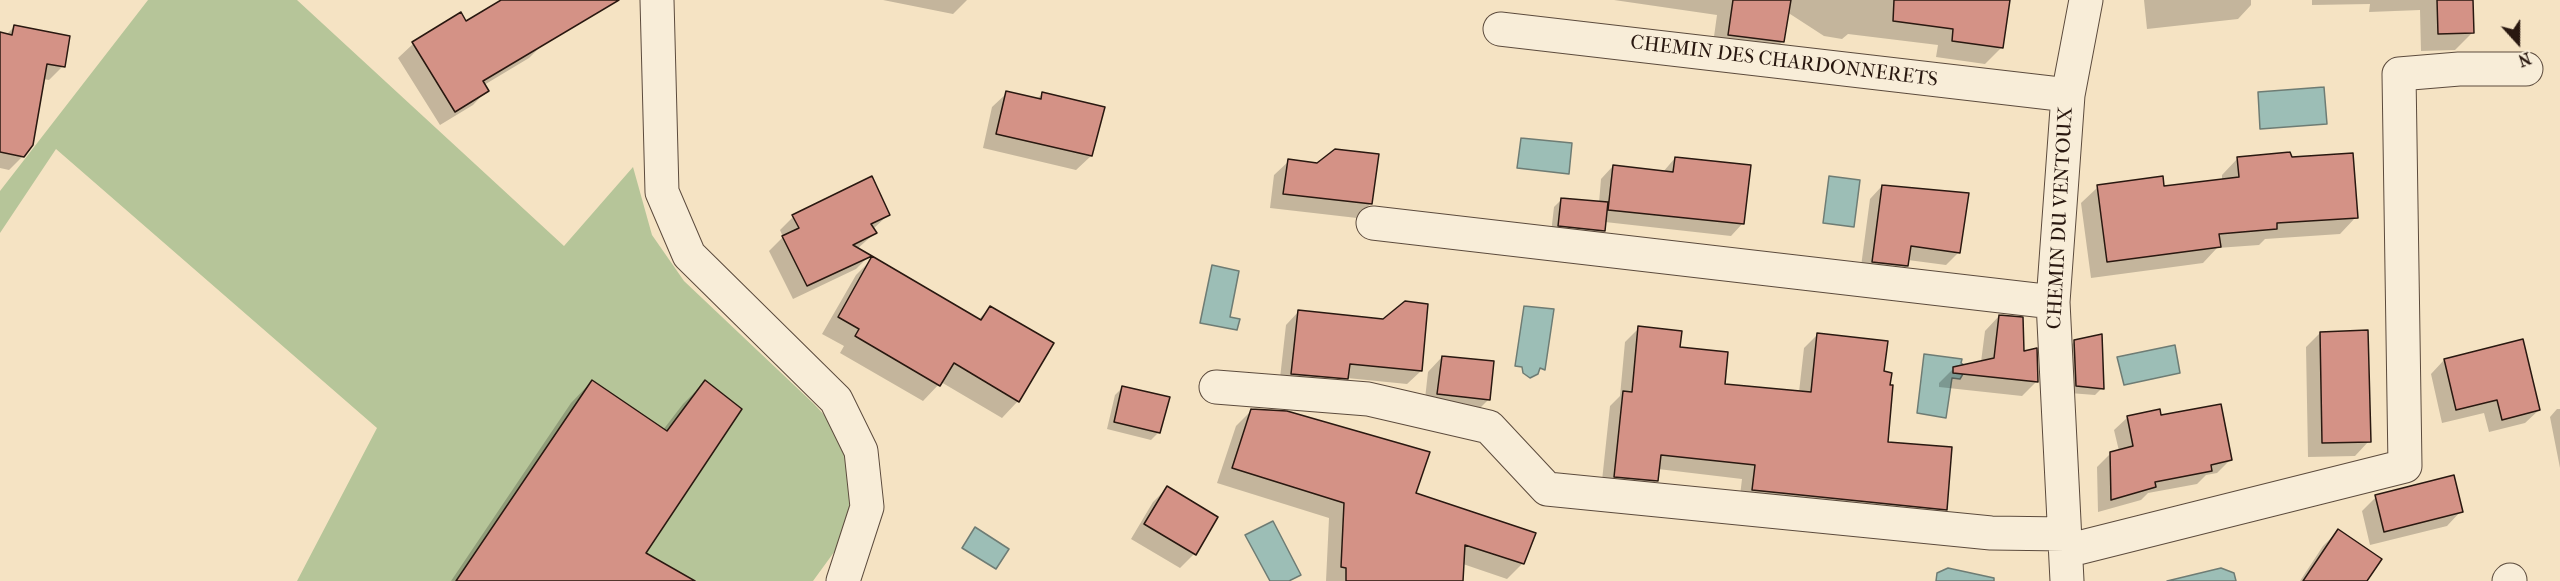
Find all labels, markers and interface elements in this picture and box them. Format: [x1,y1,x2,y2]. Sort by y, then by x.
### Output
north arrow [2488,12,2548,72]
street label: CHEMIN DES CHARDONNERETS [1629,31,1939,93]
text: N [2516,48,2534,70]
street label: CHEMIN DU VENTOUX [2043,106,2079,330]

